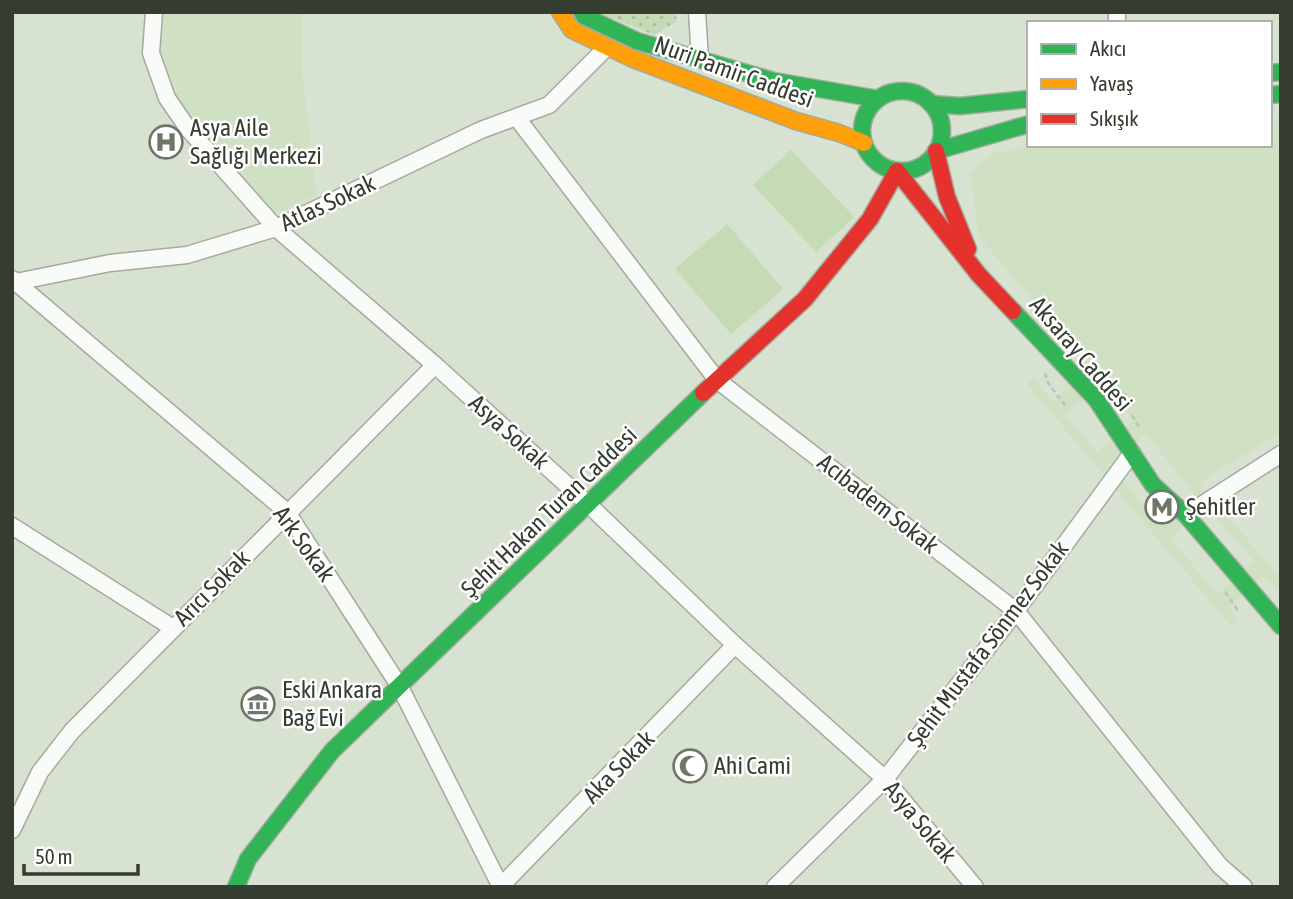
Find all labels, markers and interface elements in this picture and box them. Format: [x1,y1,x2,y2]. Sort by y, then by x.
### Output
legend [1027,21,1272,147]
street label: Nuri Pamir Caddesi [651,30,817,113]
text: Akıcı [1090,36,1126,60]
text: Yavaş [1090,71,1133,95]
text: Sıkışık [1090,106,1139,130]
place label: Asya Aile Sağlığı Merkezi [190,114,322,169]
hospital icon: Asya Aile Sağlığı Merkezi [147,123,185,161]
street label: Atlas Sokak [276,169,380,236]
street label: Aksaray Caddesi [1024,291,1138,416]
street label: Asya Sokak [464,389,555,475]
street label: Şehit Hakan Turan Caddesi [455,421,642,602]
street label: Acıbadem Sokak [813,448,944,559]
metro station icon: Şehitler [1143,488,1181,526]
place label: Şehitler [1186,493,1256,520]
street label: Ark Sokak [268,501,341,587]
street label: Şehit Mustafa Sönmez Sokak [901,535,1074,752]
street label: Arıcı Sokak [168,544,255,631]
place label: Eski Ankara Bağ Evi [282,676,382,731]
museum icon: Eski Ankara Bağ Evi [239,685,277,723]
street label: Aka Sokak [578,724,660,809]
mosque icon: Ahi Cami [671,747,709,785]
place label: Ahi Cami [714,752,791,779]
street label: Asya Sokak [879,775,962,868]
scale bar [24,832,138,876]
text: 50 m [35,844,73,868]

